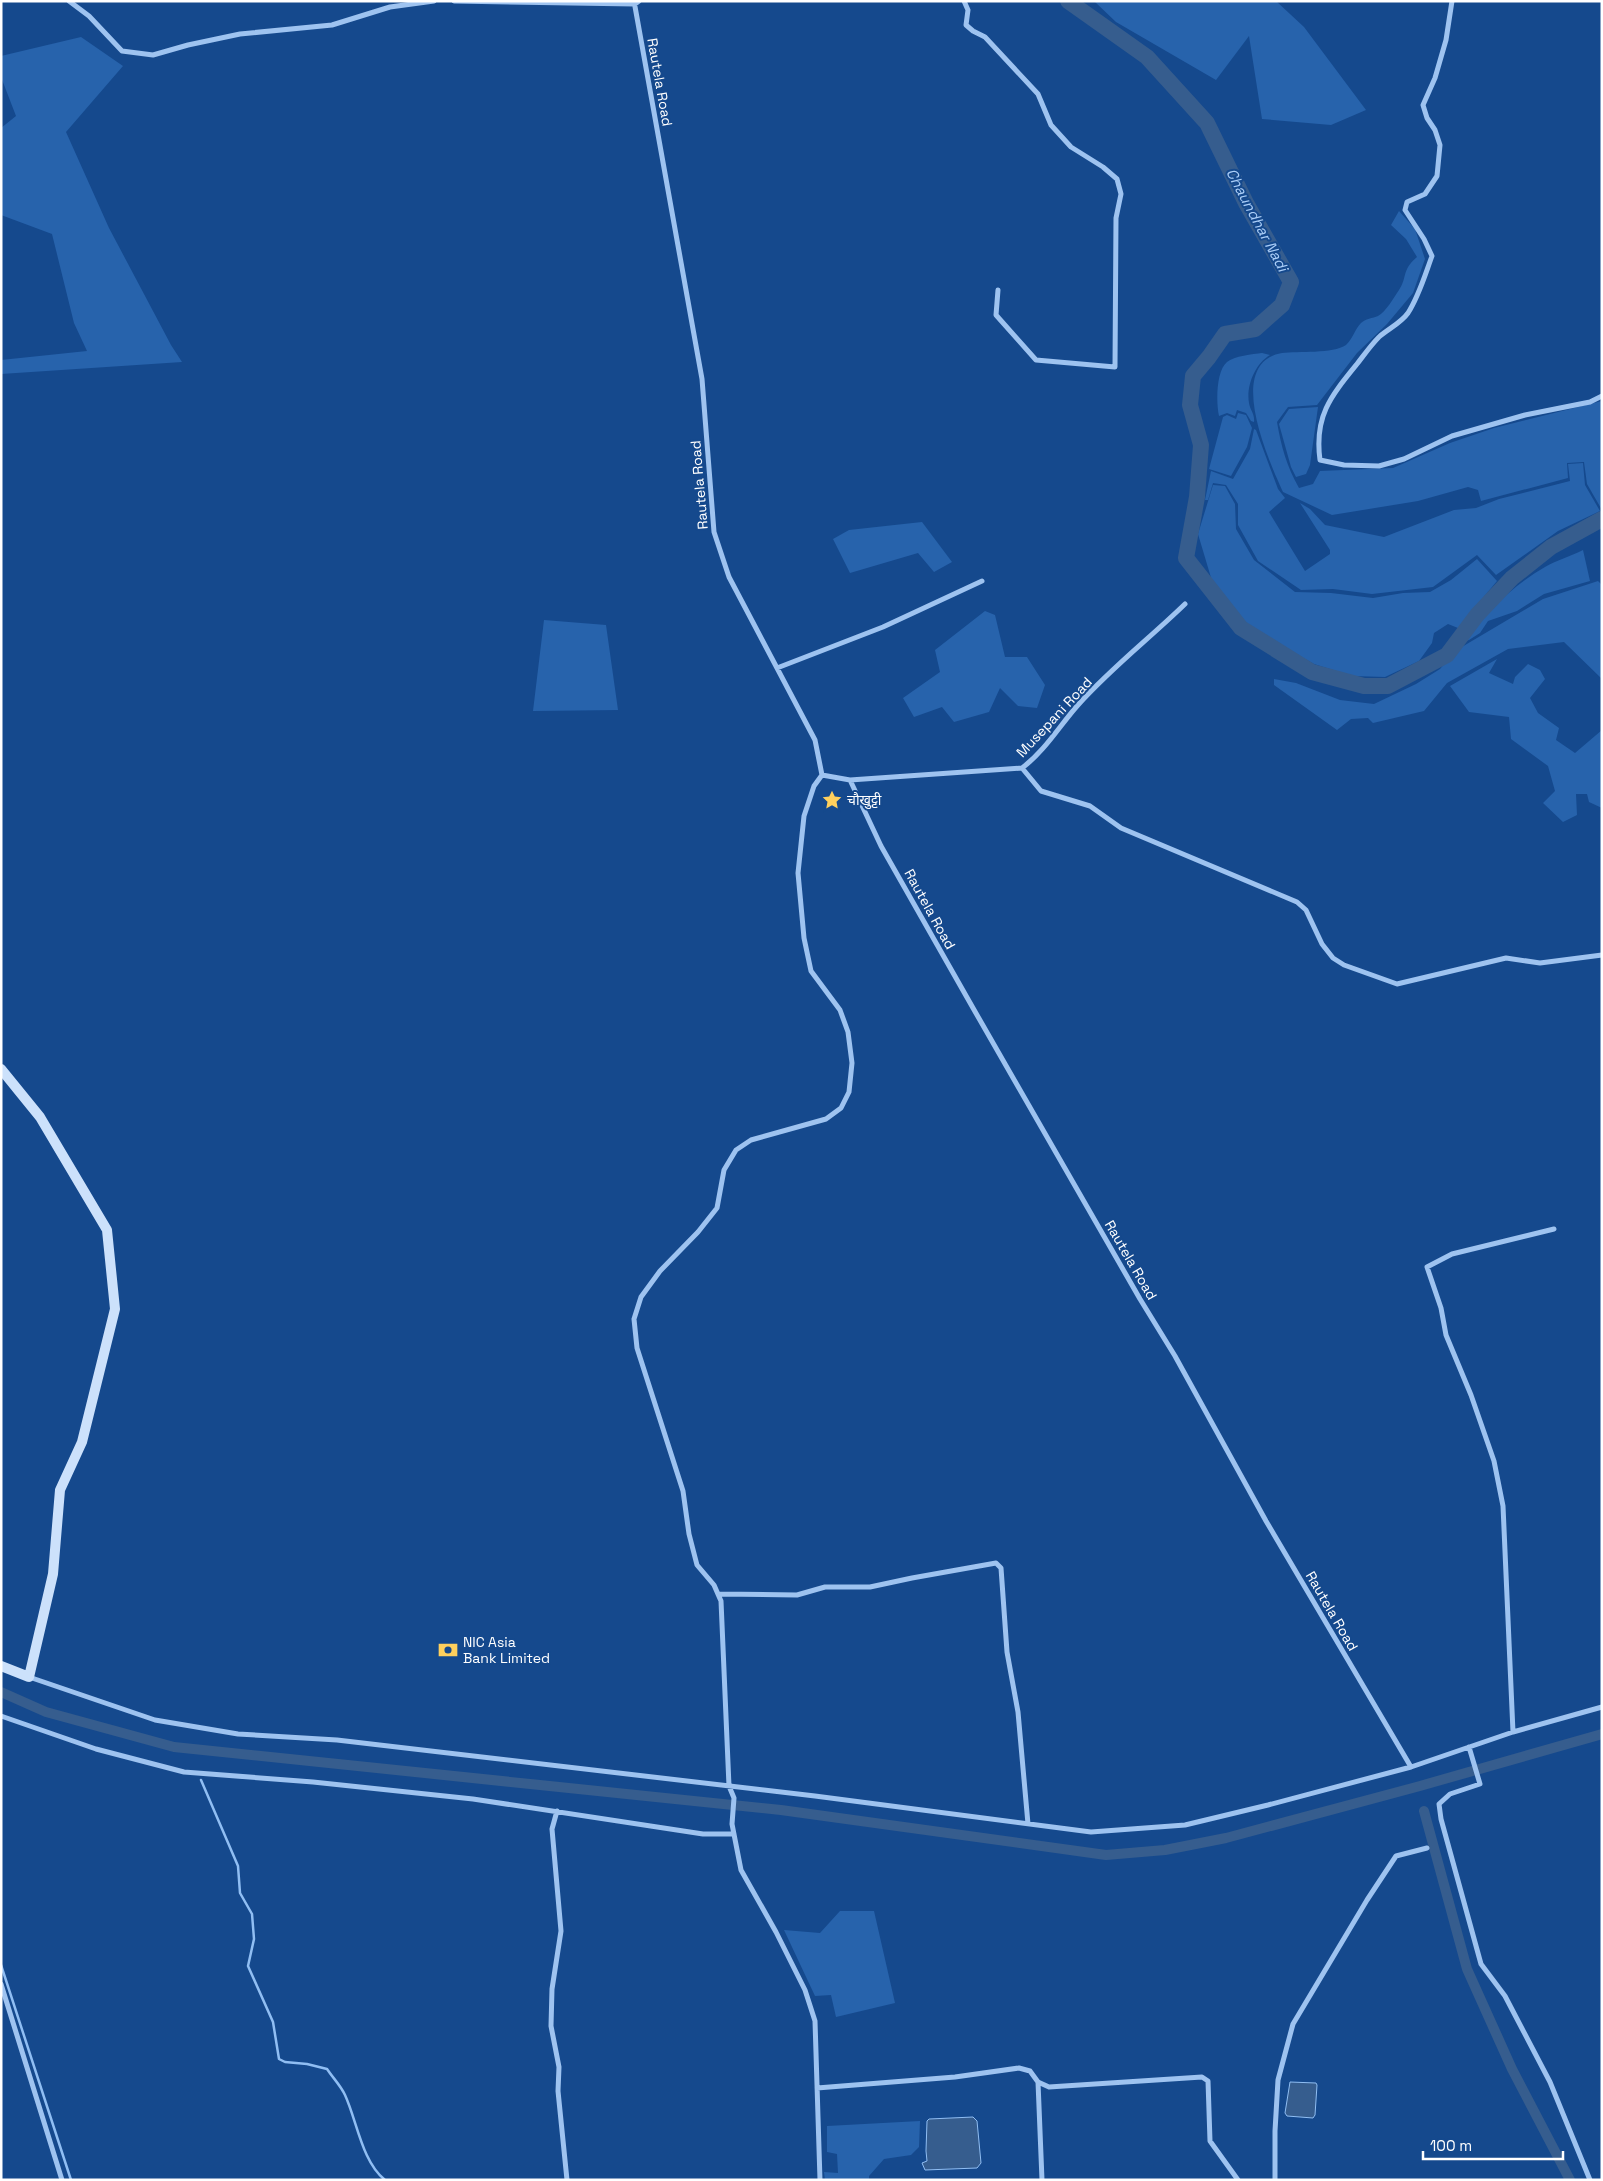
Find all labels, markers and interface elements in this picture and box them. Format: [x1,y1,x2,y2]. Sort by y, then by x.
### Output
street label: Rautela Road [643,37,677,127]
water label: Chaundhar Nadi [1222,165,1294,277]
street label: Rautela Road [686,440,712,530]
street label: Musepani Road [1012,673,1096,761]
place icon: चौखुट्टी [821,789,843,811]
place label: चौखुट्टी [847,791,882,810]
street label: Rautela Road [901,866,959,952]
street label: Rautela Road [1101,1217,1161,1303]
street label: Rautela Road [1302,1568,1362,1654]
place label: NIC Asia Bank Limited [463,1633,550,1667]
bank icon: NIC Asia Bank Limited [437,1639,459,1661]
scale bar [1423,2128,1563,2160]
text: 100 m [1430,2136,1472,2155]

